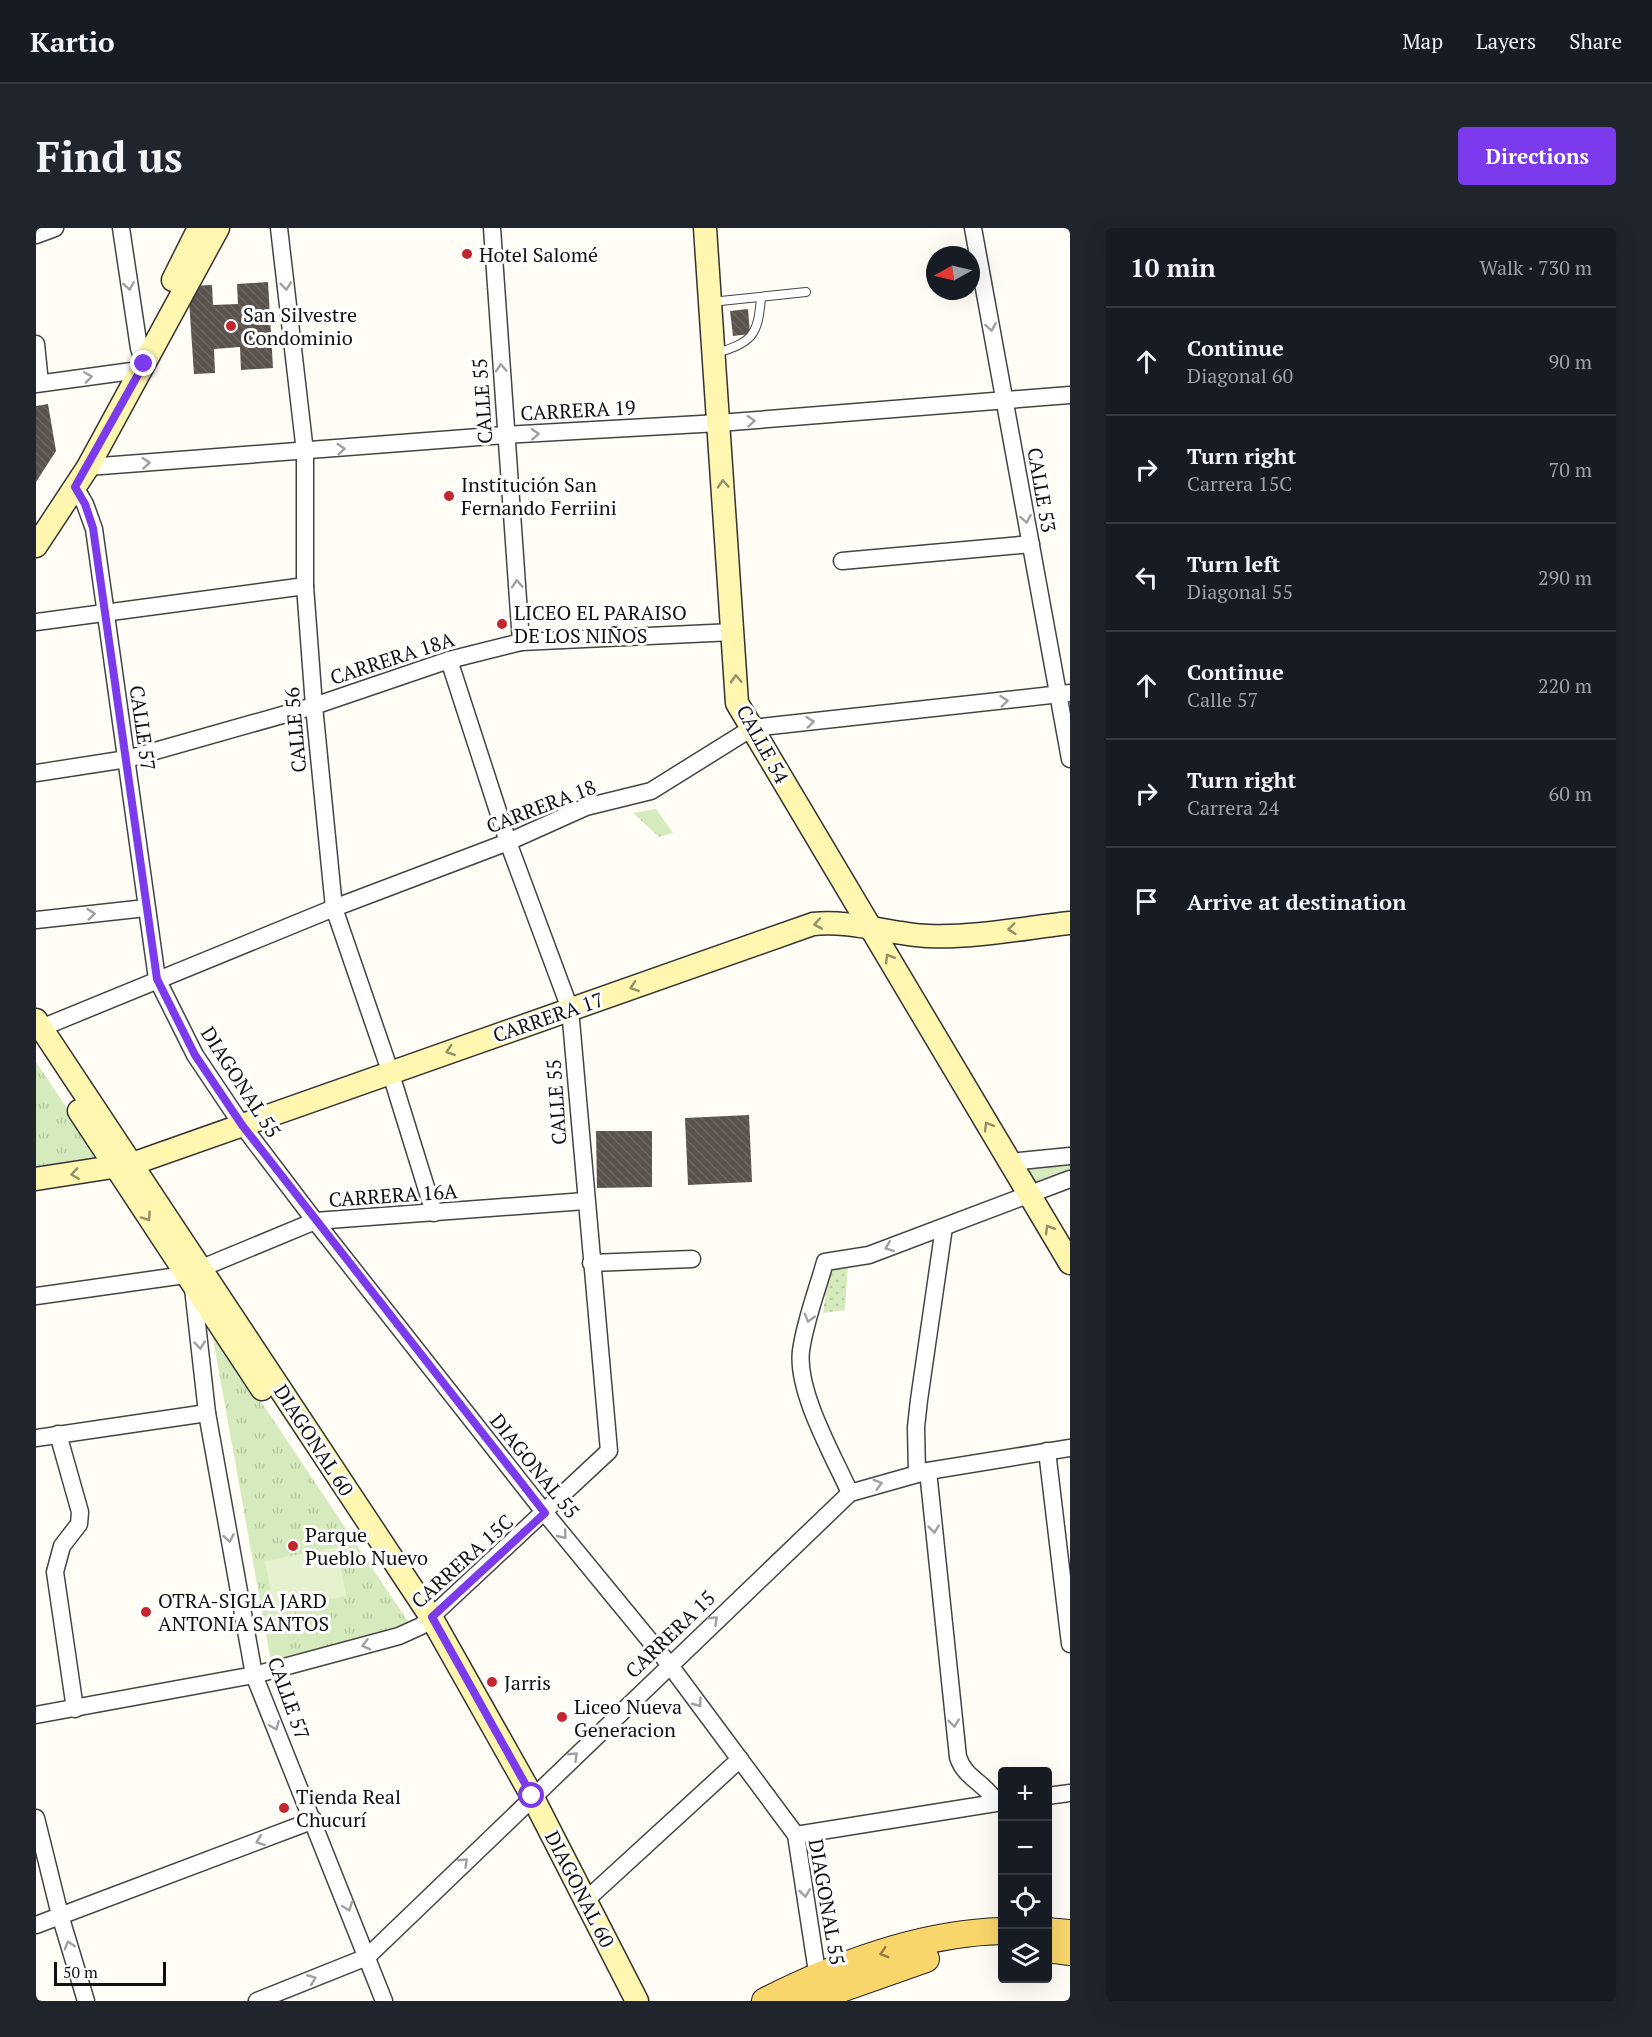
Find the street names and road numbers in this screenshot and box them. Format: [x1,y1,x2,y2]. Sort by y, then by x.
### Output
street label: CALLE 55 [466,357,498,445]
street label: CARRERA 19 [520,393,636,427]
street label: CALLE 53 [1021,445,1063,535]
street label: CARRERA 18A [326,625,458,691]
street label: CALLE 57 [124,684,162,772]
street label: CALLE 56 [278,686,312,774]
street label: CALLE 54 [730,700,796,788]
street label: CARRERA 18 [482,773,600,839]
street label: CARRERA 17 [489,985,607,1049]
street label: DIAGONAL 55 [195,1021,287,1143]
street label: CALLE 55 [540,1058,572,1146]
street label: CARRERA 16A [328,1177,459,1213]
street label: DIAGONAL 60 [268,1379,360,1501]
street label: DIAGONAL 55 [484,1408,586,1524]
street label: CARRERA 15C [405,1508,519,1614]
street label: CARRERA 15 [619,1584,721,1684]
street label: CALLE 57 [262,1653,316,1743]
street label: DIAGONAL 60 [539,1826,621,1952]
street label: DIAGONAL 55 [803,1837,851,1967]

